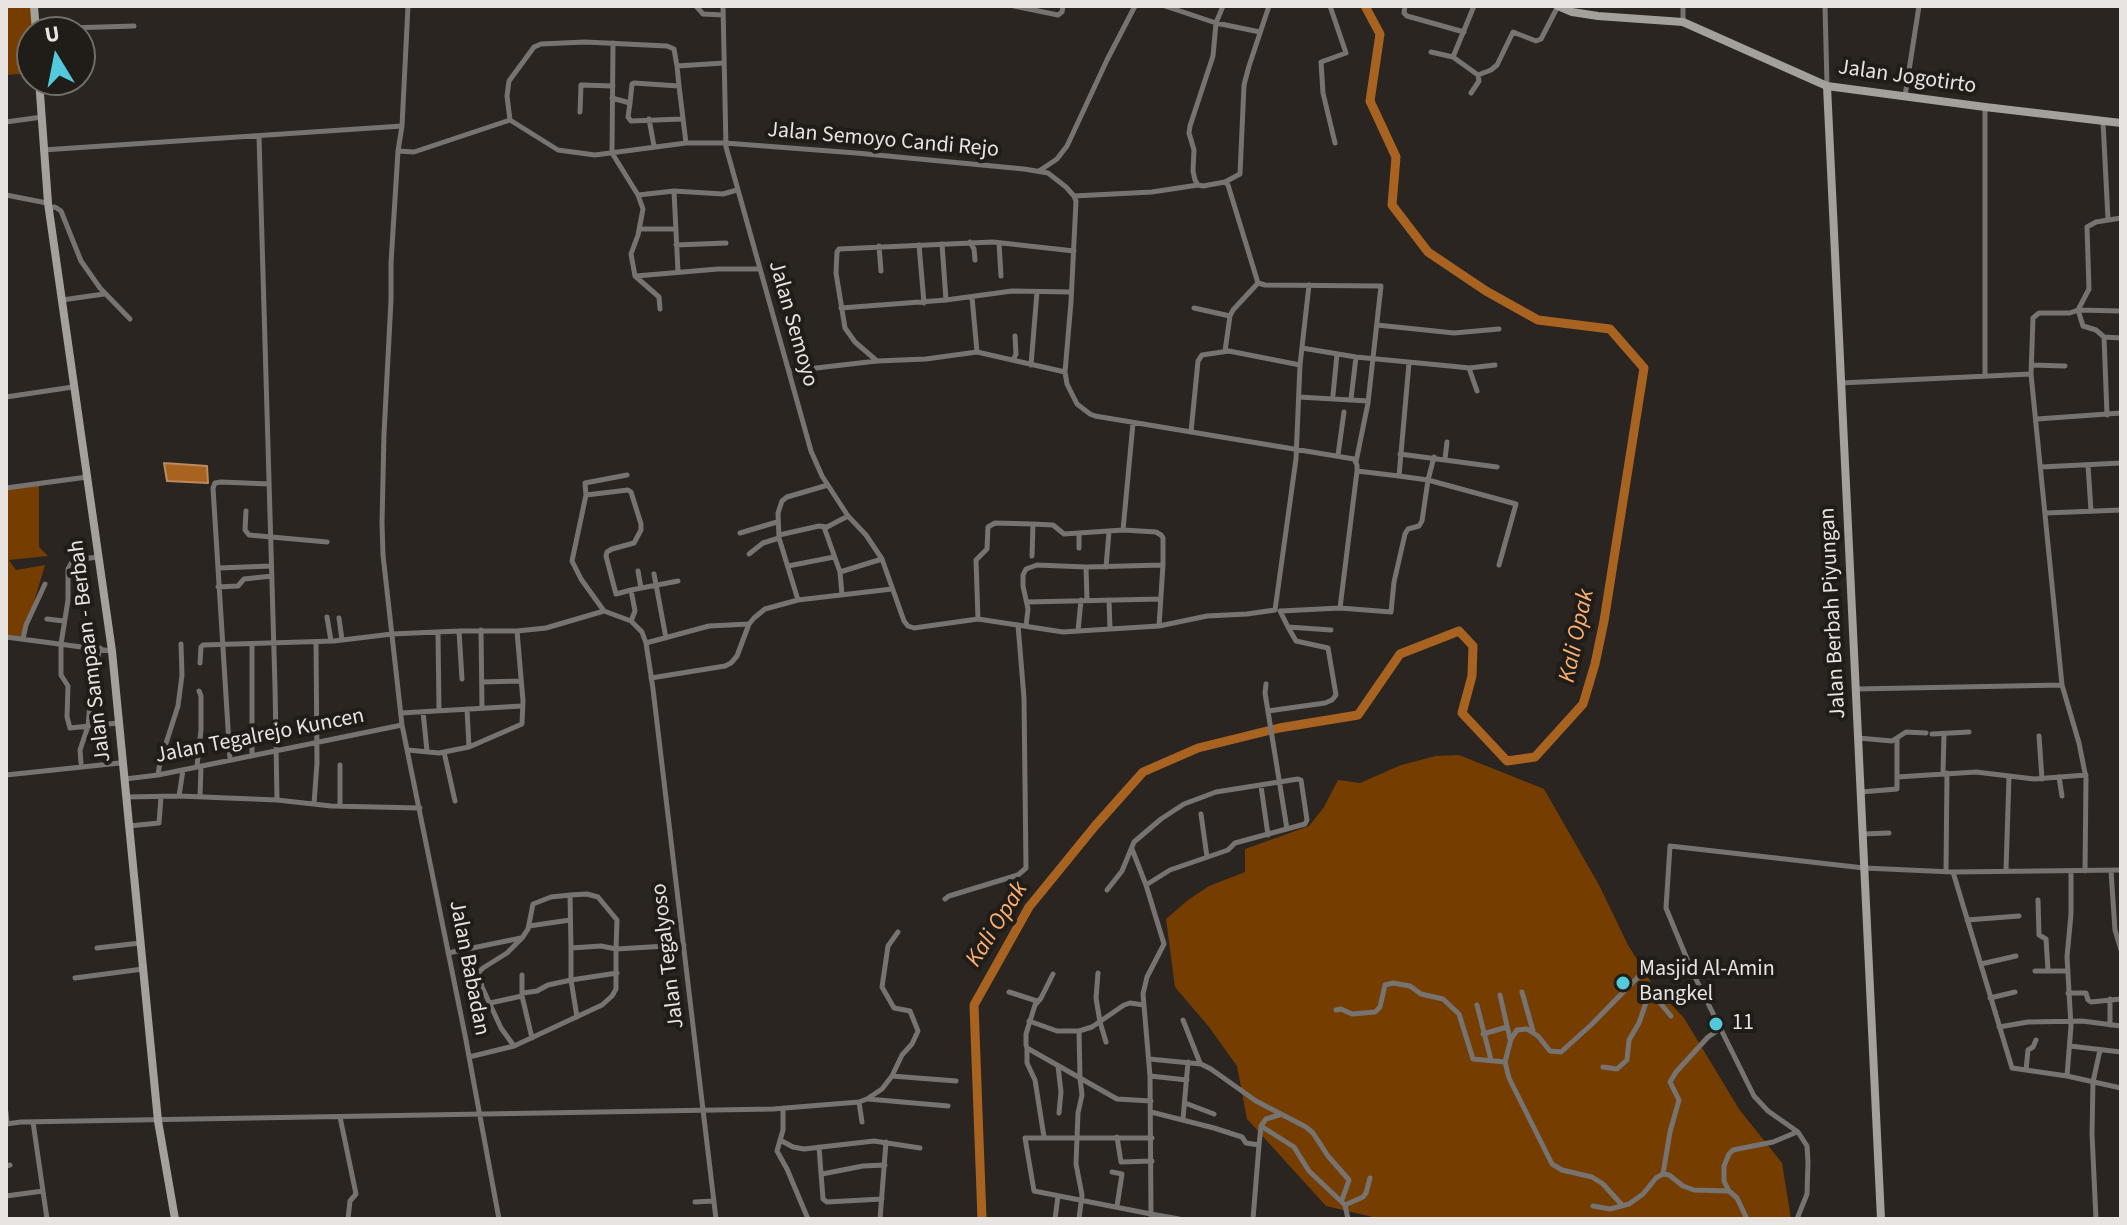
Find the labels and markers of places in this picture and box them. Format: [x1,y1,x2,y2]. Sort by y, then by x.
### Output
place label: Masjid Al-Amin Bangkel [1639,957,1775,1008]
marker: Masjid Al-Amin Bangkel [1614,974,1632,992]
place label: 11 [1732,1011,1754,1037]
marker: 11 [1707,1015,1725,1033]

